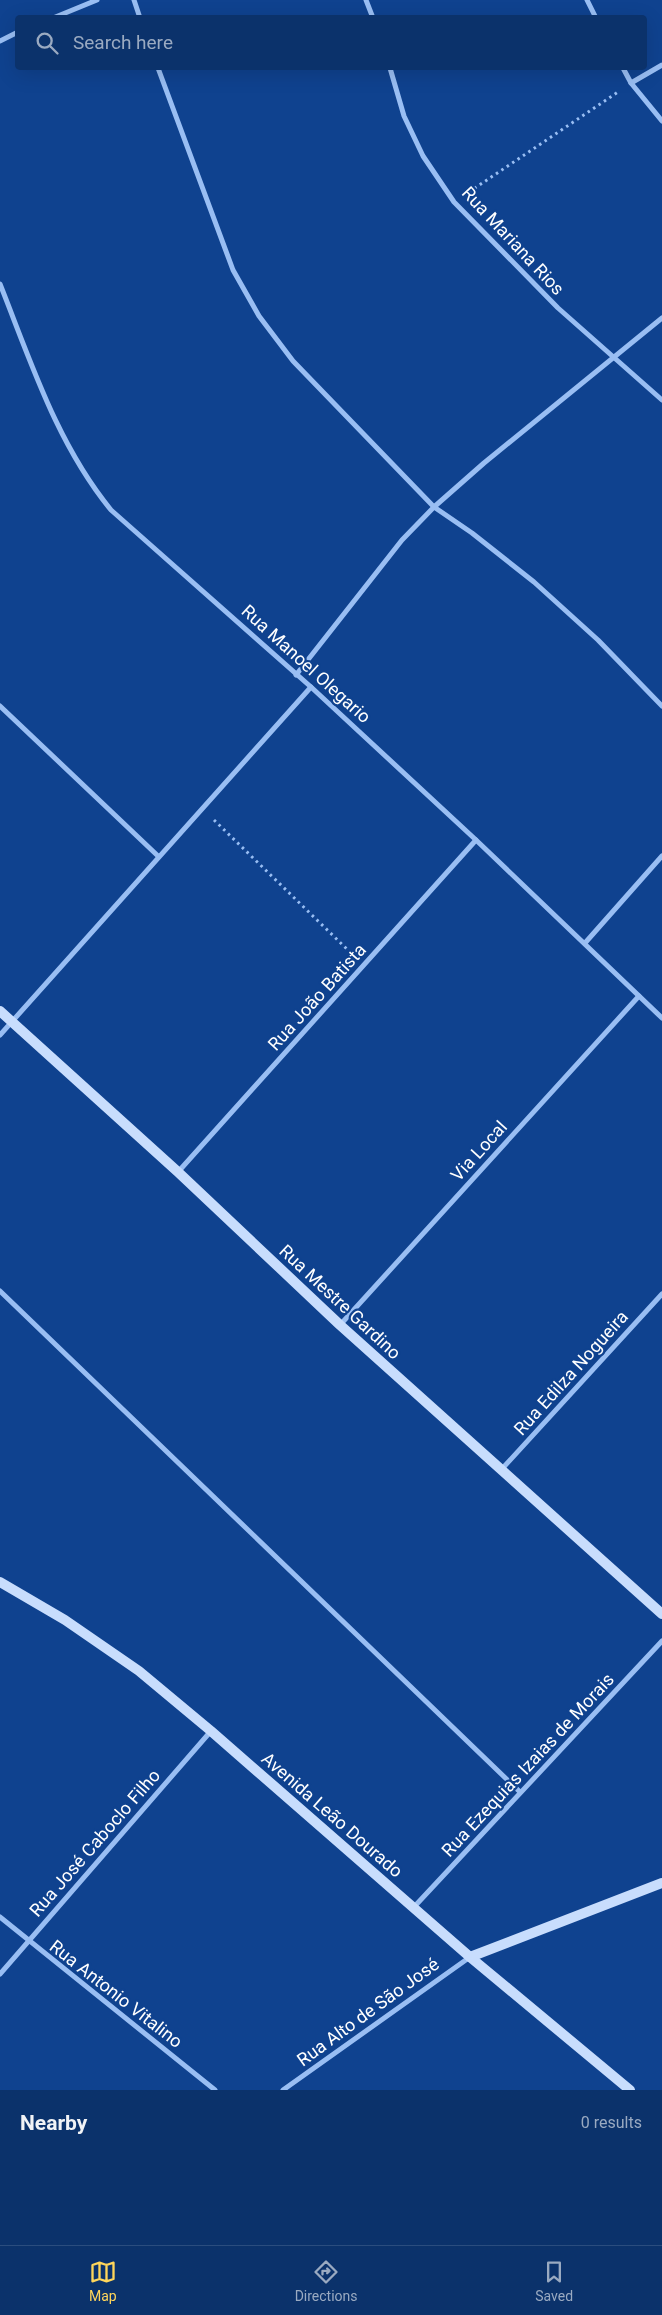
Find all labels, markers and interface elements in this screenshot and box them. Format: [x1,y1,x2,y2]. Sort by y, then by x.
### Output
search box [15,15,647,70]
icon: search [33,29,61,57]
text: Search here [73,31,173,54]
street label: Rua Mariana Rios [458,182,569,299]
street label: Rua Manoel Olegario [238,600,375,727]
street label: Rua João Batista [263,939,370,1054]
street label: Via Local [446,1116,511,1185]
street label: Rua Mestre Gardino [275,1240,405,1363]
street label: Rua Edilza Nogueira [509,1306,632,1439]
street label: Rua Ezequias Izaias de Morais [437,1669,618,1861]
street label: Avenida Leão Dourado [258,1748,407,1882]
street label: Rua José Caboclo Filho [25,1765,164,1921]
street label: Rua Antonio Vitalino [46,1935,187,2052]
street label: Rua Alto de São José [293,1953,443,2070]
text: Nearby [20,2111,87,2135]
text: 0 results [581,2113,642,2132]
tab: Map [89,2258,117,2304]
tab: Directions [295,2258,358,2304]
tab: Saved [535,2258,573,2304]

